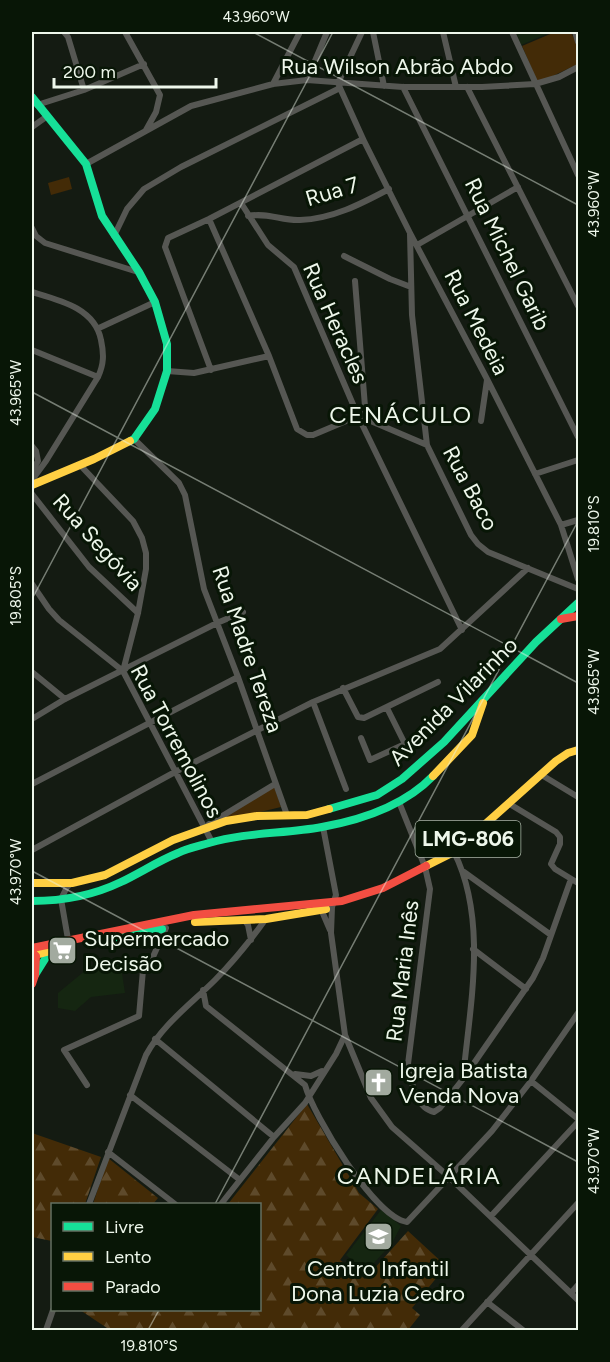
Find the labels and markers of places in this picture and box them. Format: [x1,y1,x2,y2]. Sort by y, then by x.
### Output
place label: Supermercado Decisão [84,925,229,977]
supermarket icon: Supermercado Decisão [47,935,79,967]
place label: Igreja Batista Venda Nova [399,1057,528,1109]
church icon: Igreja Batista Venda Nova [362,1067,394,1099]
school or university icon: Centro Infantil Dona Luzia Cedro [362,1220,394,1252]
place label: Centro Infantil Dona Luzia Cedro [291,1255,465,1307]

